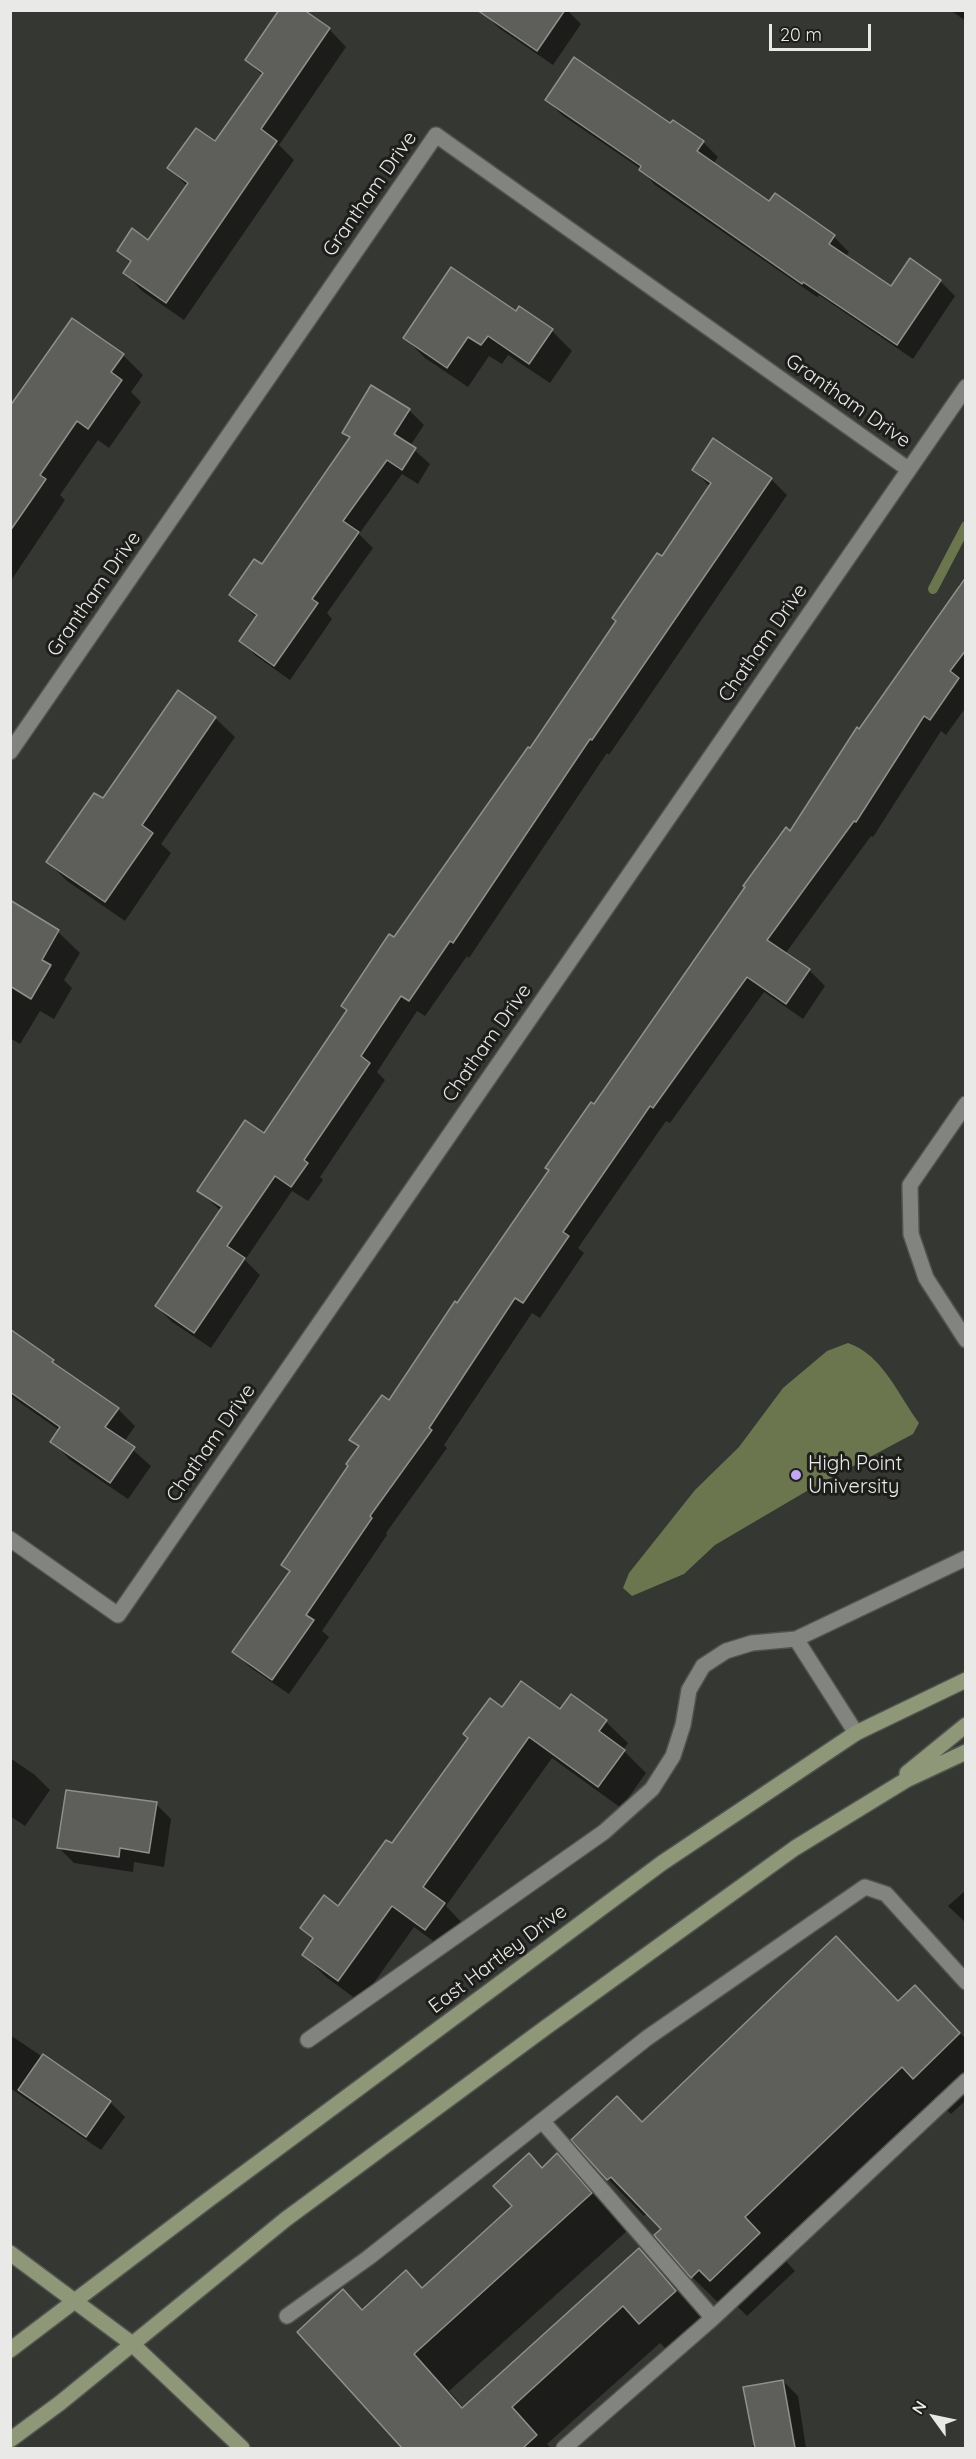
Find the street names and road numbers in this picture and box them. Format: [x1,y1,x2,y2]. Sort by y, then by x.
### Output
street label: Grantham Drive [318,127,422,261]
street label: Grantham Drive [781,349,915,453]
street label: Grantham Drive [42,527,146,661]
street label: Chatham Drive [713,579,813,707]
street label: Chatham Drive [437,979,537,1107]
street label: Chatham Drive [161,1379,261,1507]
street label: East Hartley Drive [424,1899,572,2019]

